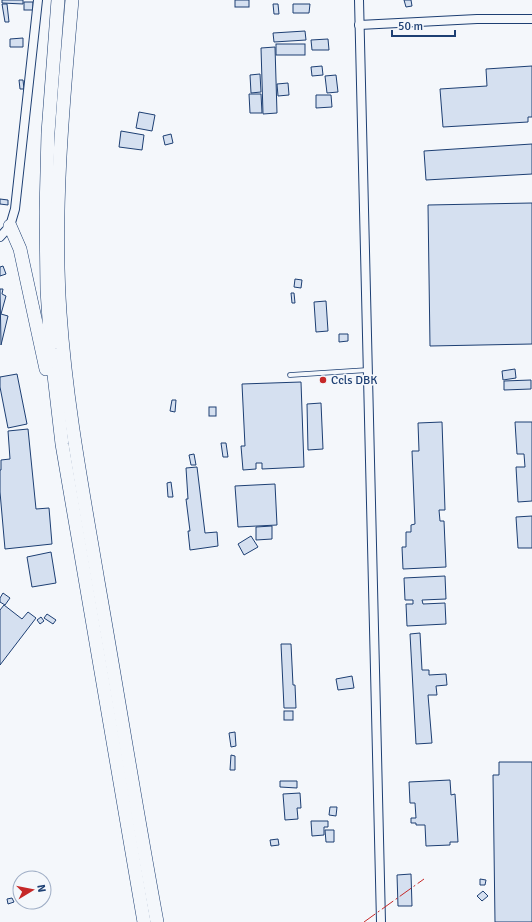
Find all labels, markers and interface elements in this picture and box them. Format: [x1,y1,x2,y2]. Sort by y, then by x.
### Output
scale bar [392,12,455,38]
text: 50 m [398,19,423,34]
place label: Ccls DBK [331,373,377,388]
marker: Ccls DBK [318,375,328,385]
north arrow [12,870,52,910]
text: N [34,883,48,893]

